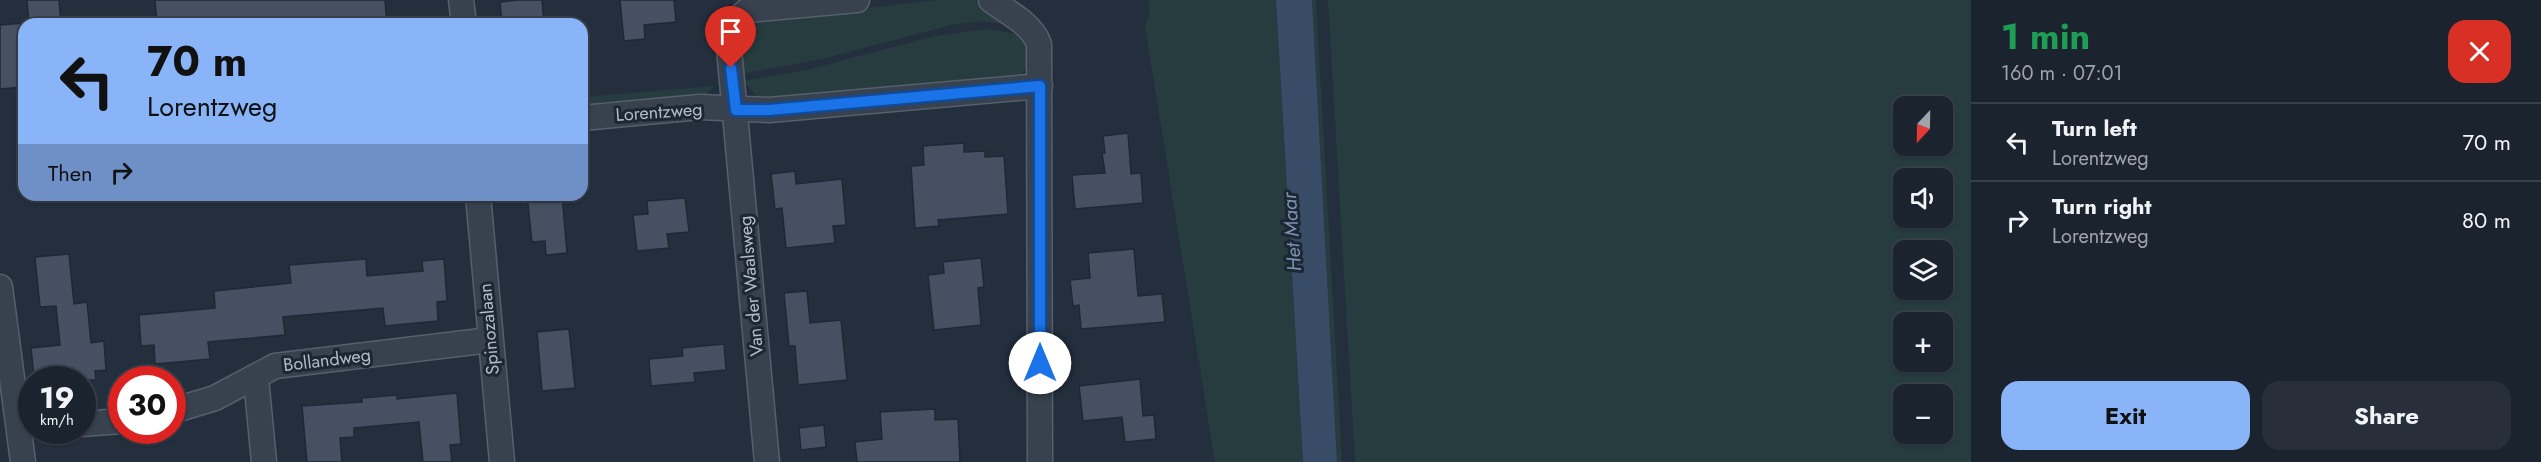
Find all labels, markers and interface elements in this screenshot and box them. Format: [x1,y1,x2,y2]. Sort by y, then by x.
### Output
pin [705,6,756,68]
text: 1 min [2001,10,2090,62]
icon: arrive [714,15,747,48]
button: close [2448,20,2511,83]
text: 70 m [147,31,247,92]
icon: left [48,42,126,120]
text: 160 m · 07:01 [2001,59,2123,88]
text: Lorentzweg [147,87,277,126]
street label: Lorentzweg [615,96,703,128]
north arrow [1893,96,1953,156]
map controls [1893,96,1953,444]
text: Turn left [2052,112,2137,144]
icon: left [2001,126,2034,159]
text: 70 m [2462,126,2511,158]
text: Lorentzweg [2052,144,2149,173]
icon: right [105,156,138,189]
text: Then [48,157,93,189]
button: sound [1893,168,1953,228]
water label: Het Maar [1275,190,1309,272]
text: Turn right [2052,190,2152,222]
icon: right [2001,204,2034,237]
text: 80 m [2462,204,2511,236]
street label: Van der Waalsweg [732,215,770,357]
text: Lorentzweg [2052,222,2149,251]
button: layers [1893,240,1953,300]
street label: Spinozalaan [472,282,506,376]
button: + [1893,312,1953,372]
position arrow [1008,331,1072,395]
street label: Bollandweg [282,342,372,378]
speed limit sign: 30 [108,366,186,444]
text: 19 [39,376,75,419]
button: Exit [2001,381,2250,450]
button: Share [2262,381,2511,450]
button: − [1893,384,1953,444]
text: km/h [40,409,74,431]

